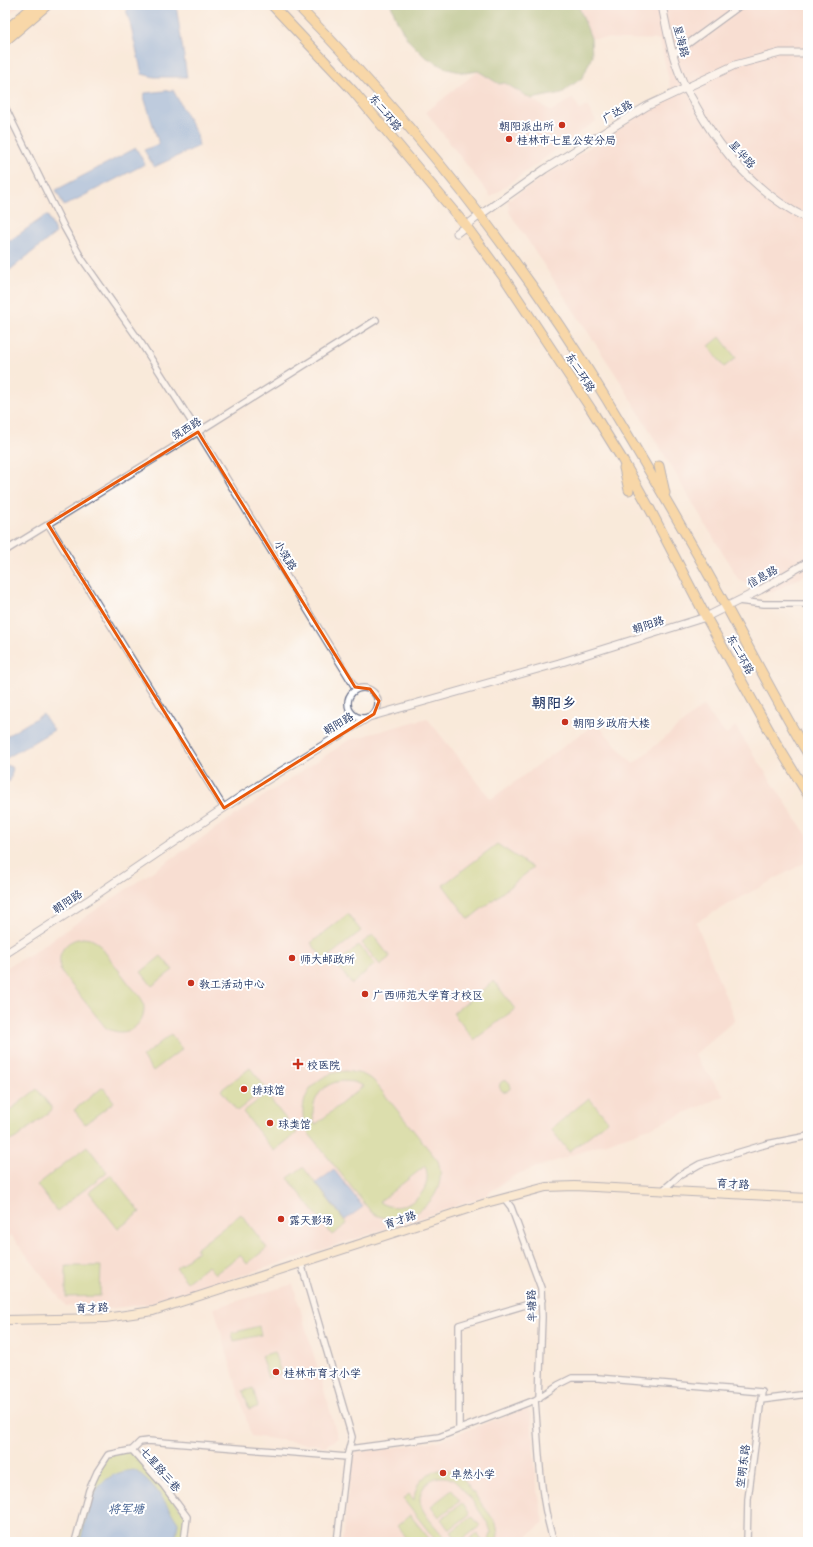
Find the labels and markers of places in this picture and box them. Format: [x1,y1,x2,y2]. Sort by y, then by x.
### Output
place label: 朝阳派出所 [499,117,554,134]
marker: 朝阳派出所 [557,120,567,130]
place label: 桂林市七星公安分局 [517,131,616,148]
marker: 桂林市七星公安分局 [504,134,514,144]
place label: 朝阳乡政府大楼 [573,714,650,731]
marker: 朝阳乡政府大楼 [560,717,570,727]
place label: 师大邮政所 [300,950,355,967]
marker: 师大邮政所 [287,953,297,963]
place label: 教工活动中心 [199,975,265,992]
marker: 教工活动中心 [186,978,196,988]
place label: 广西师范大学育才校区 [373,986,483,1003]
marker: 广西师范大学育才校区 [360,989,370,999]
place label: 校医院 [307,1056,340,1073]
marker: 校医院 [292,1058,304,1070]
place label: 排球馆 [252,1081,285,1098]
marker: 排球馆 [239,1084,249,1094]
place label: 球类馆 [278,1115,311,1132]
marker: 球类馆 [265,1118,275,1128]
place label: 露天影场 [289,1211,333,1228]
marker: 露天影场 [276,1214,286,1224]
place label: 桂林市育才小学 [284,1364,361,1381]
marker: 桂林市育才小学 [271,1367,281,1377]
place label: 卓然小学 [451,1465,495,1482]
marker: 卓然小学 [438,1468,448,1478]

